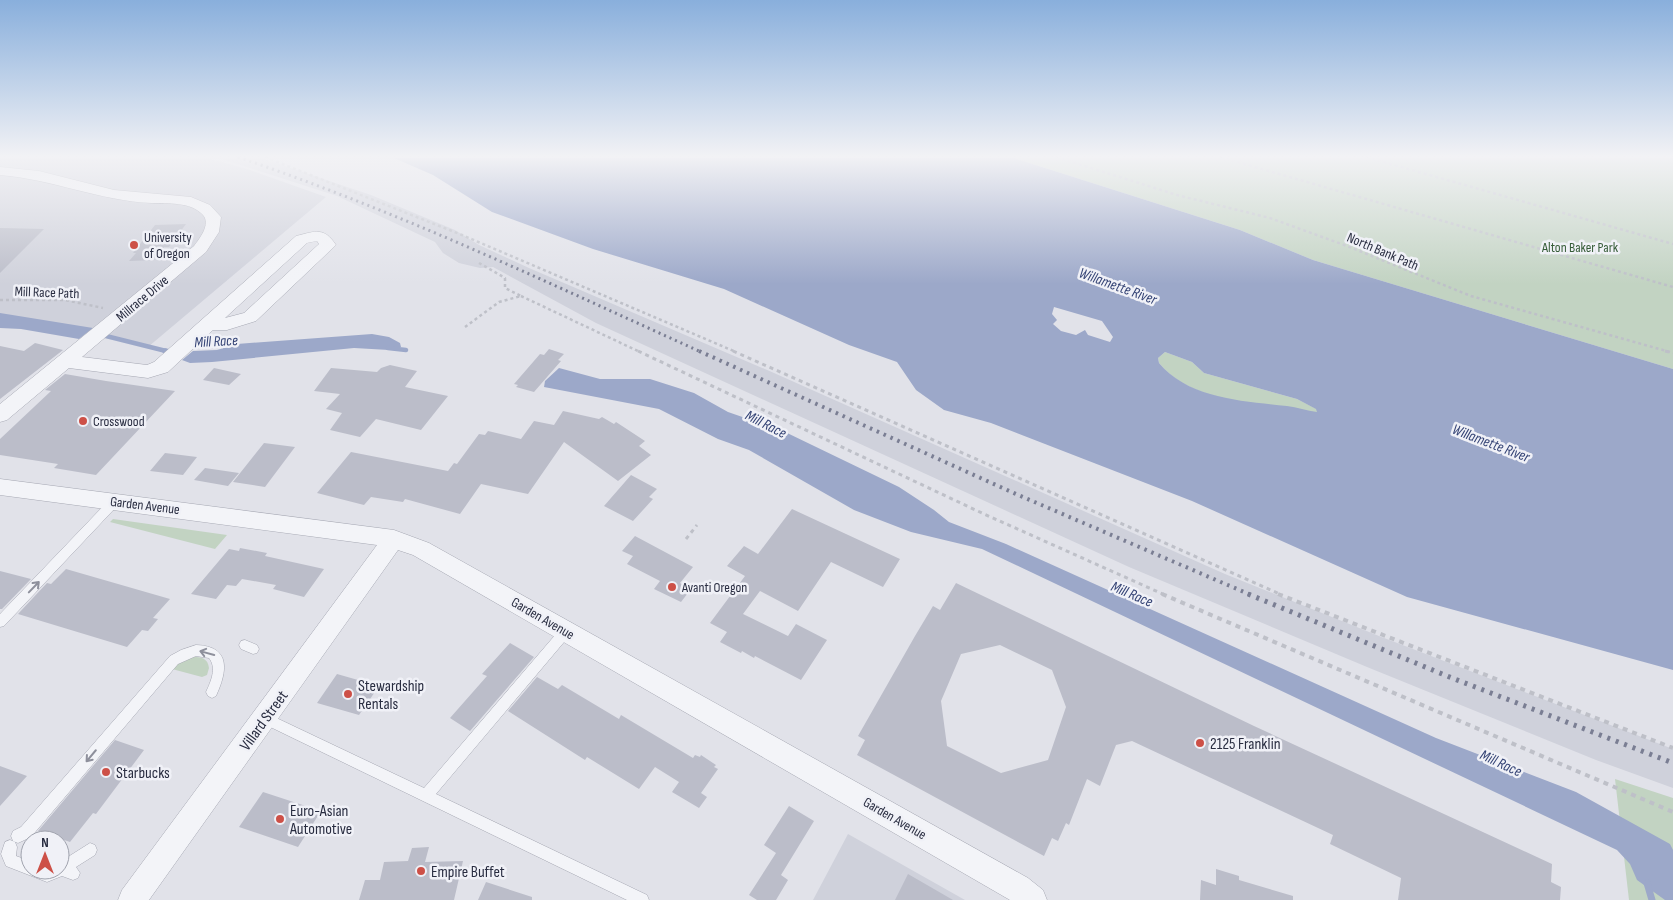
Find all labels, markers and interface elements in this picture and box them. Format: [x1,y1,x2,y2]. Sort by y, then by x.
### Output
place label: University of Oregon [144,229,192,262]
street label: North Bank Path [1344,229,1421,274]
marker: University of Oregon [128,239,140,251]
park label: Alton Baker Park [1541,239,1619,256]
water label: Willamette River [1076,264,1160,310]
street label: Millrace Drive [113,272,172,325]
street label: Mill Race Path [14,283,80,302]
water label: Mill Race [194,331,238,352]
water label: Mill Race [742,406,790,443]
place label: Crosswood [93,413,145,430]
marker: Crosswood [77,415,89,427]
water label: Willamette River [1449,420,1533,467]
street label: Garden Avenue [109,493,181,518]
water label: Mill Race [1108,577,1156,612]
place label: Avanti Oregon [681,579,747,596]
one-way arrow [28,581,40,593]
marker: Avanti Oregon [666,581,678,593]
street label: Garden Avenue [508,594,577,643]
one-way arrow [199,647,215,657]
place label: Stewardship Rentals [358,677,424,714]
street label: Villard Street [236,687,292,755]
marker: Stewardship Rentals [342,688,354,700]
place label: 2125 Franklin [1210,735,1281,754]
marker: 2125 Franklin [1194,737,1206,749]
water label: Mill Race [1477,746,1525,781]
one-way arrow [86,749,97,762]
place label: Starbucks [116,764,170,783]
marker: Starbucks [100,766,112,778]
street label: Garden Avenue [860,794,929,843]
place label: Euro-Asian Automotive [289,802,352,839]
marker: Euro-Asian Automotive [274,813,286,825]
north arrow [20,830,70,880]
text: N [41,834,49,851]
place label: Empire Buffet [431,863,505,882]
marker: Empire Buffet [415,865,427,877]

